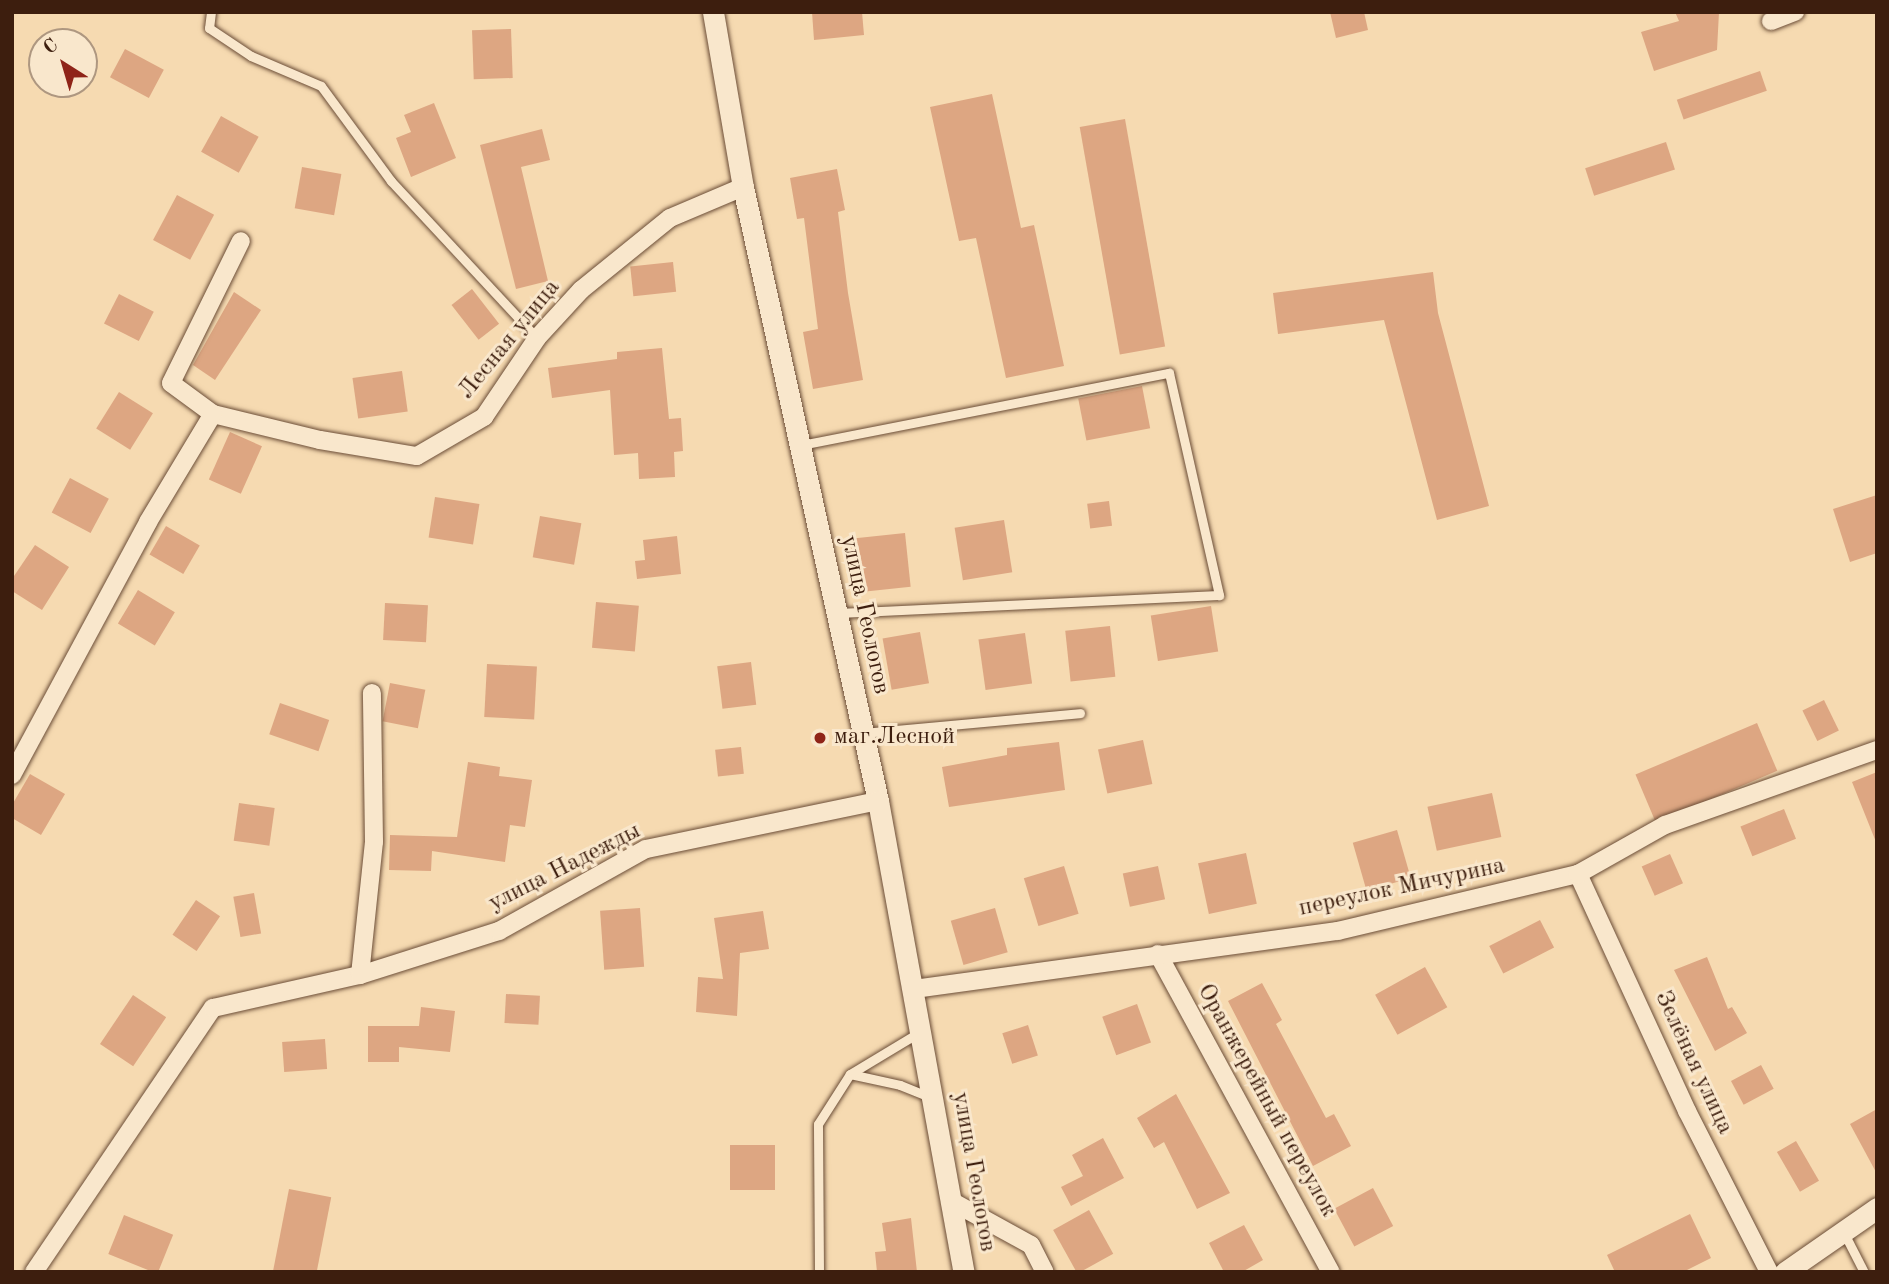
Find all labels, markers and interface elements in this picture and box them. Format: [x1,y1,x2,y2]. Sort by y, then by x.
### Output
north arrow [28,28,98,98]
text: С [41,36,62,59]
street label: Лесная улица [453,274,567,406]
street label: улица Геологов [833,533,895,697]
place label: маг.Лесной [834,724,955,752]
marker: маг.Лесной [812,730,828,746]
street label: улица Надежды [484,817,646,919]
street label: переулок Мичурина [1296,852,1508,924]
street label: Оранжерейный переулок [1190,979,1342,1223]
street label: Зелёная улица [1647,987,1739,1139]
street label: улица Геологов [945,1090,1001,1254]

